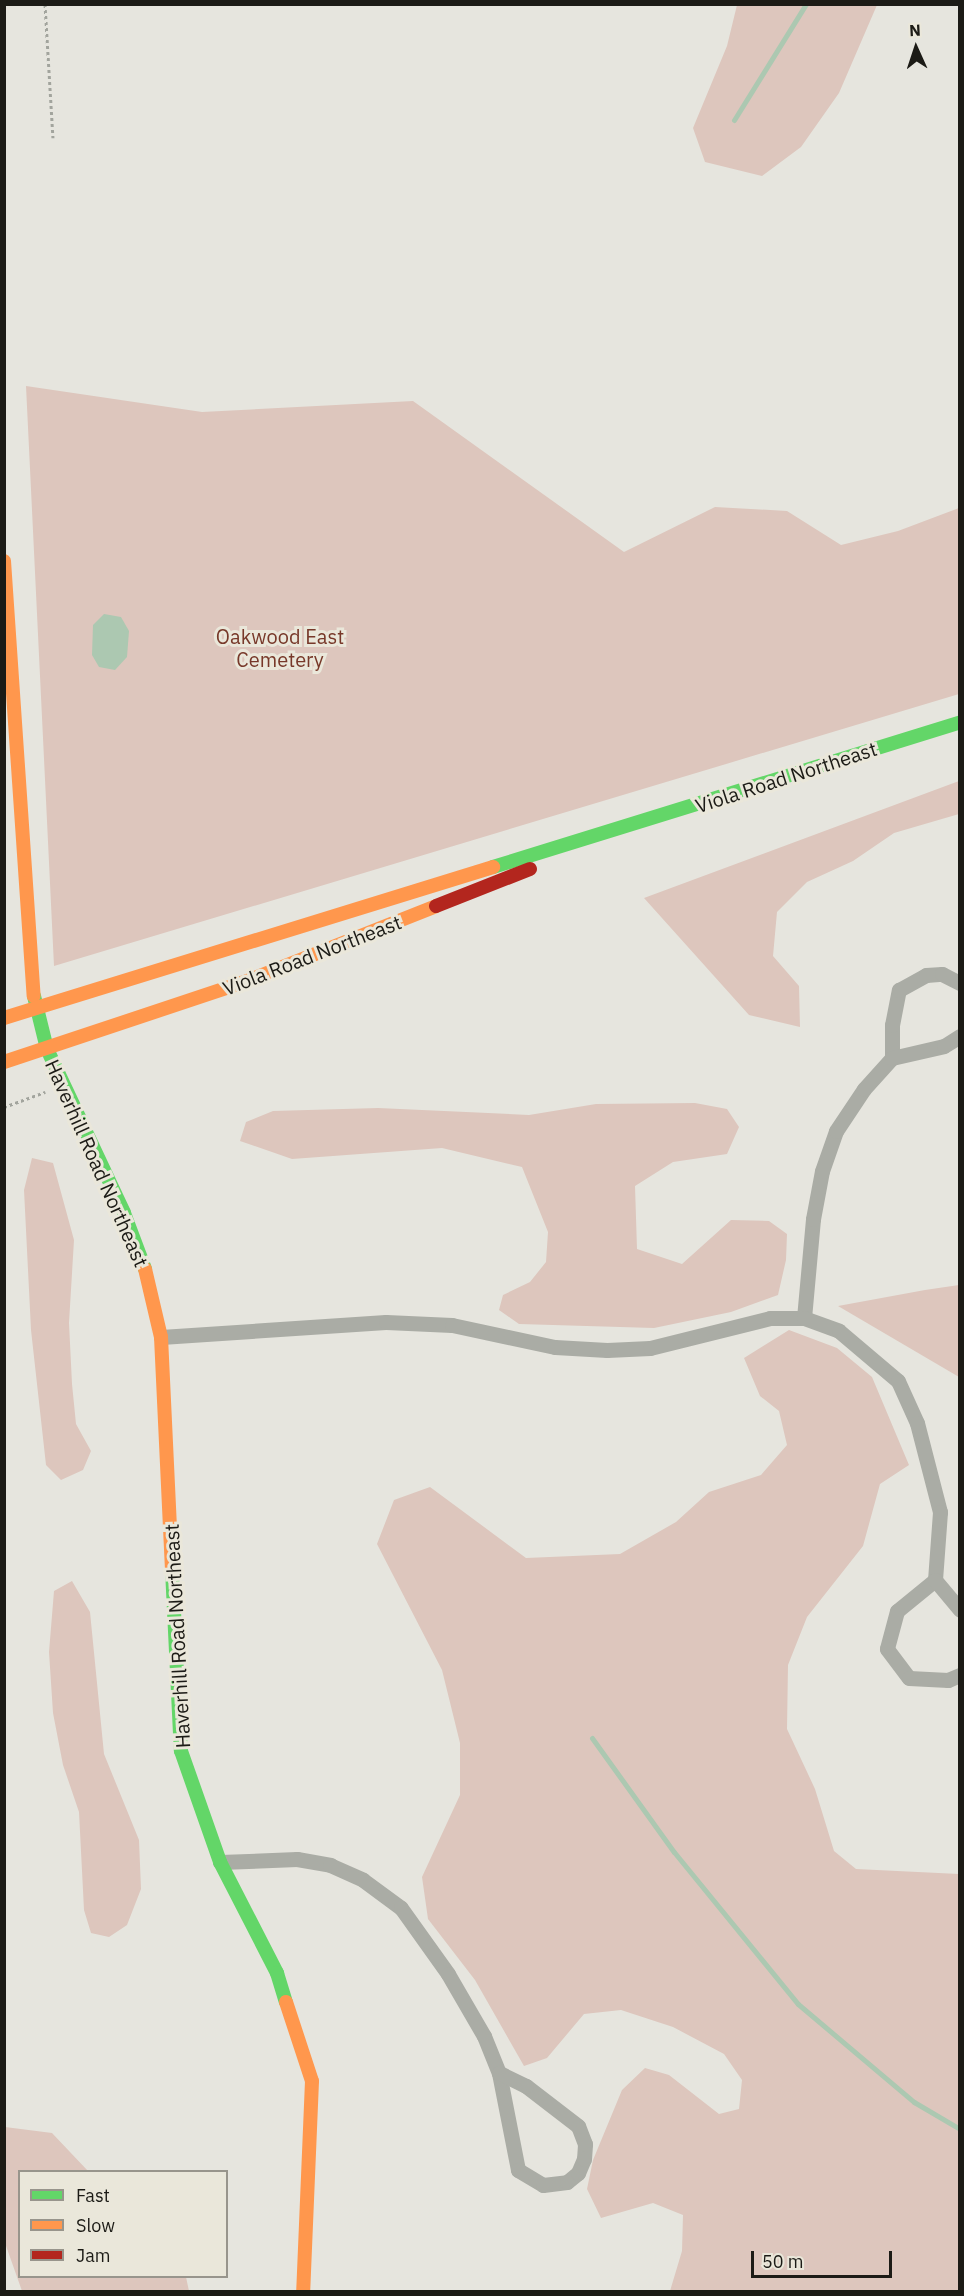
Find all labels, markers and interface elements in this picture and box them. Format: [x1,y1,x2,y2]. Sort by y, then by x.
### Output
north arrow [886,18,946,78]
text: N [909,20,921,40]
park label: Oakwood East Cemetery [216,624,344,671]
street label: Viola Road Northeast [692,736,880,818]
street label: Viola Road Northeast [219,910,405,1000]
street label: Haverhill Road Northeast [40,1056,154,1270]
street label: Haverhill Road Northeast [159,1523,195,1749]
legend [18,2170,228,2278]
text: Fast [76,2184,110,2207]
text: Slow [76,2214,115,2237]
scale bar [754,2239,895,2277]
text: Jam [76,2244,111,2267]
text: 50 m [762,2250,804,2273]

